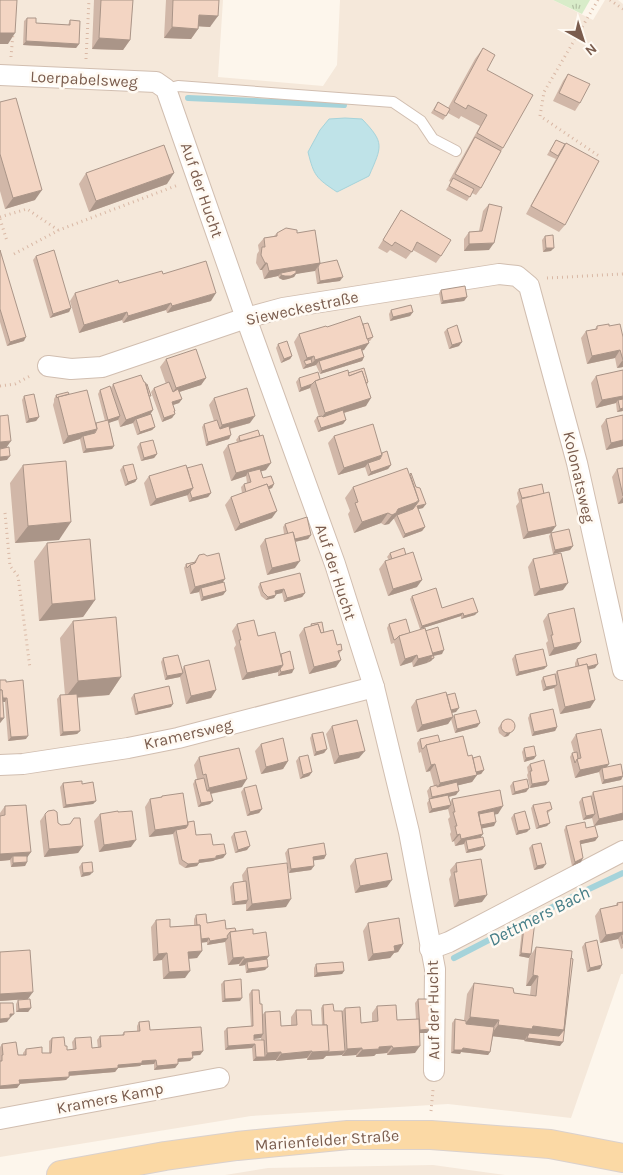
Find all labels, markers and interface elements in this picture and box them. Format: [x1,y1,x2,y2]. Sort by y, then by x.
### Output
north arrow [558,15,608,65]
text: N [582,40,600,59]
street label: Loerpabelsweg [30,67,138,91]
street label: Auf der Hucht [177,140,227,240]
street label: Sieweckestraße [244,287,360,329]
street label: Kolonatsweg [559,429,599,525]
street label: Auf der Hucht [312,522,360,622]
street label: Kramersweg [142,715,234,753]
water label: Dettmers Bach [485,881,593,951]
street label: Auf der Hucht [423,960,443,1060]
street label: Kramers Kamp [55,1078,165,1118]
street label: Marienfelder Straße [254,1125,400,1155]

